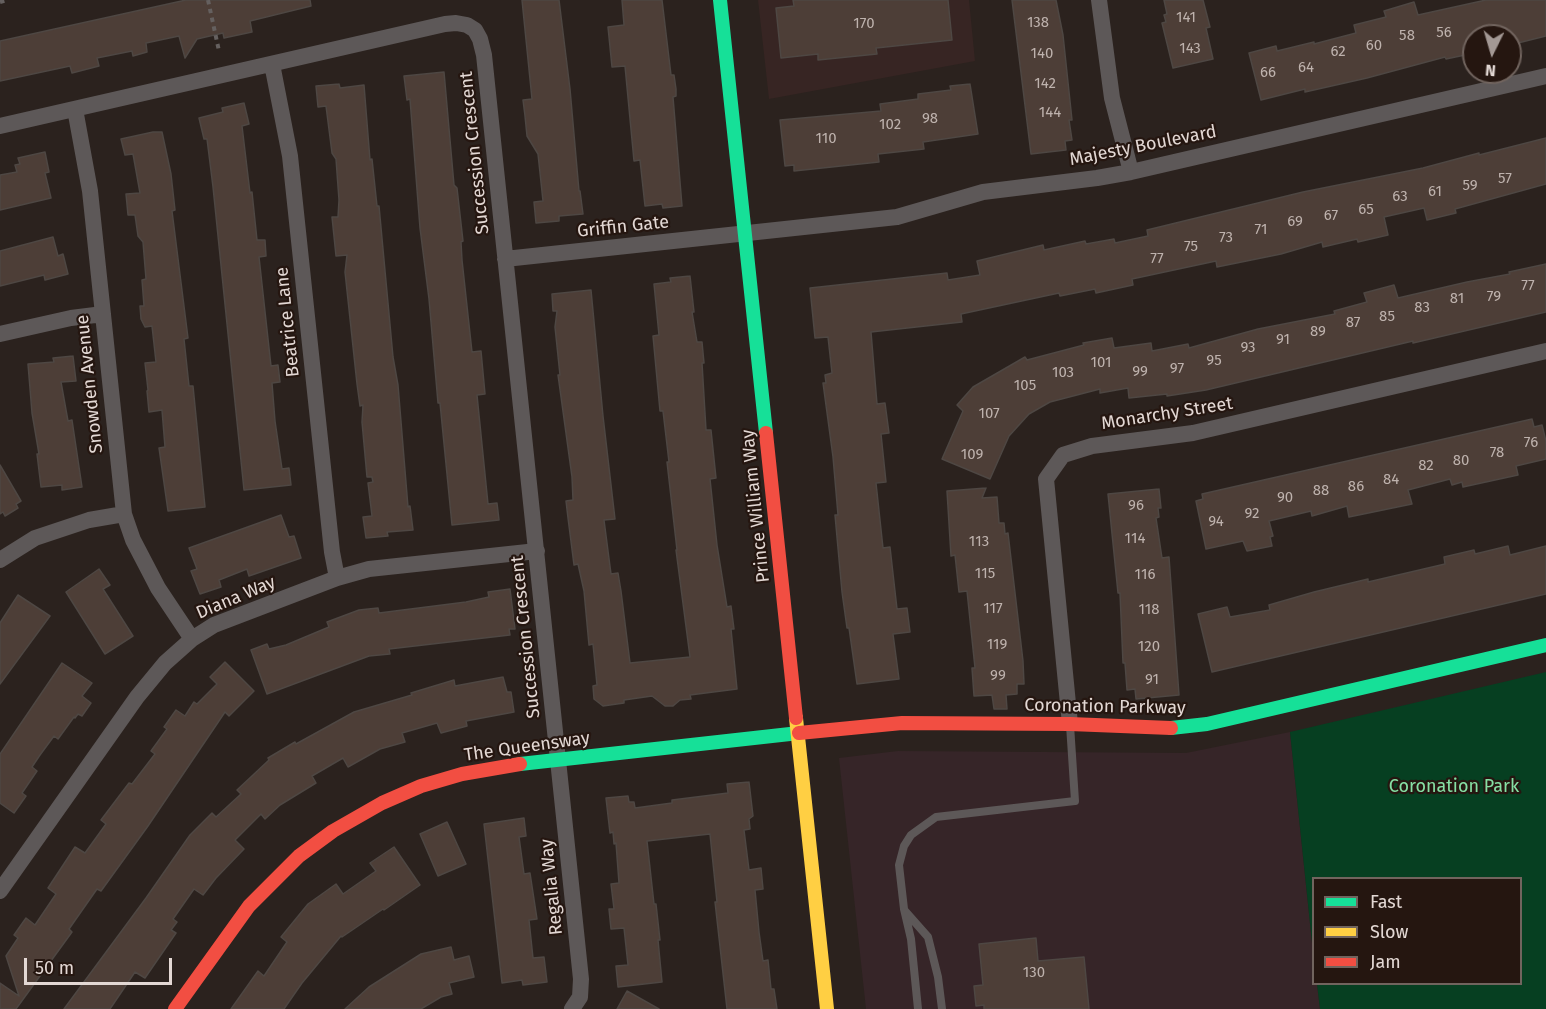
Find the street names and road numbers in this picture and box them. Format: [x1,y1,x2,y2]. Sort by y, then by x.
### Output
street label: Succession Crescent [456,70,494,236]
street label: Majesty Boulevard [1068,121,1218,171]
street label: Griffin Gate [576,211,670,243]
street label: Beatrice Lane [271,266,305,378]
street label: Snowden Avenue [72,314,108,454]
street label: Monarchy Street [1100,393,1234,435]
street label: Prince William Way [737,428,775,584]
street label: Succession Crescent [507,554,545,720]
street label: Diana Way [193,572,279,624]
street label: Coronation Parkway [1024,695,1186,719]
street label: The Queensway [463,727,591,767]
street label: Regalia Way [536,838,568,936]

